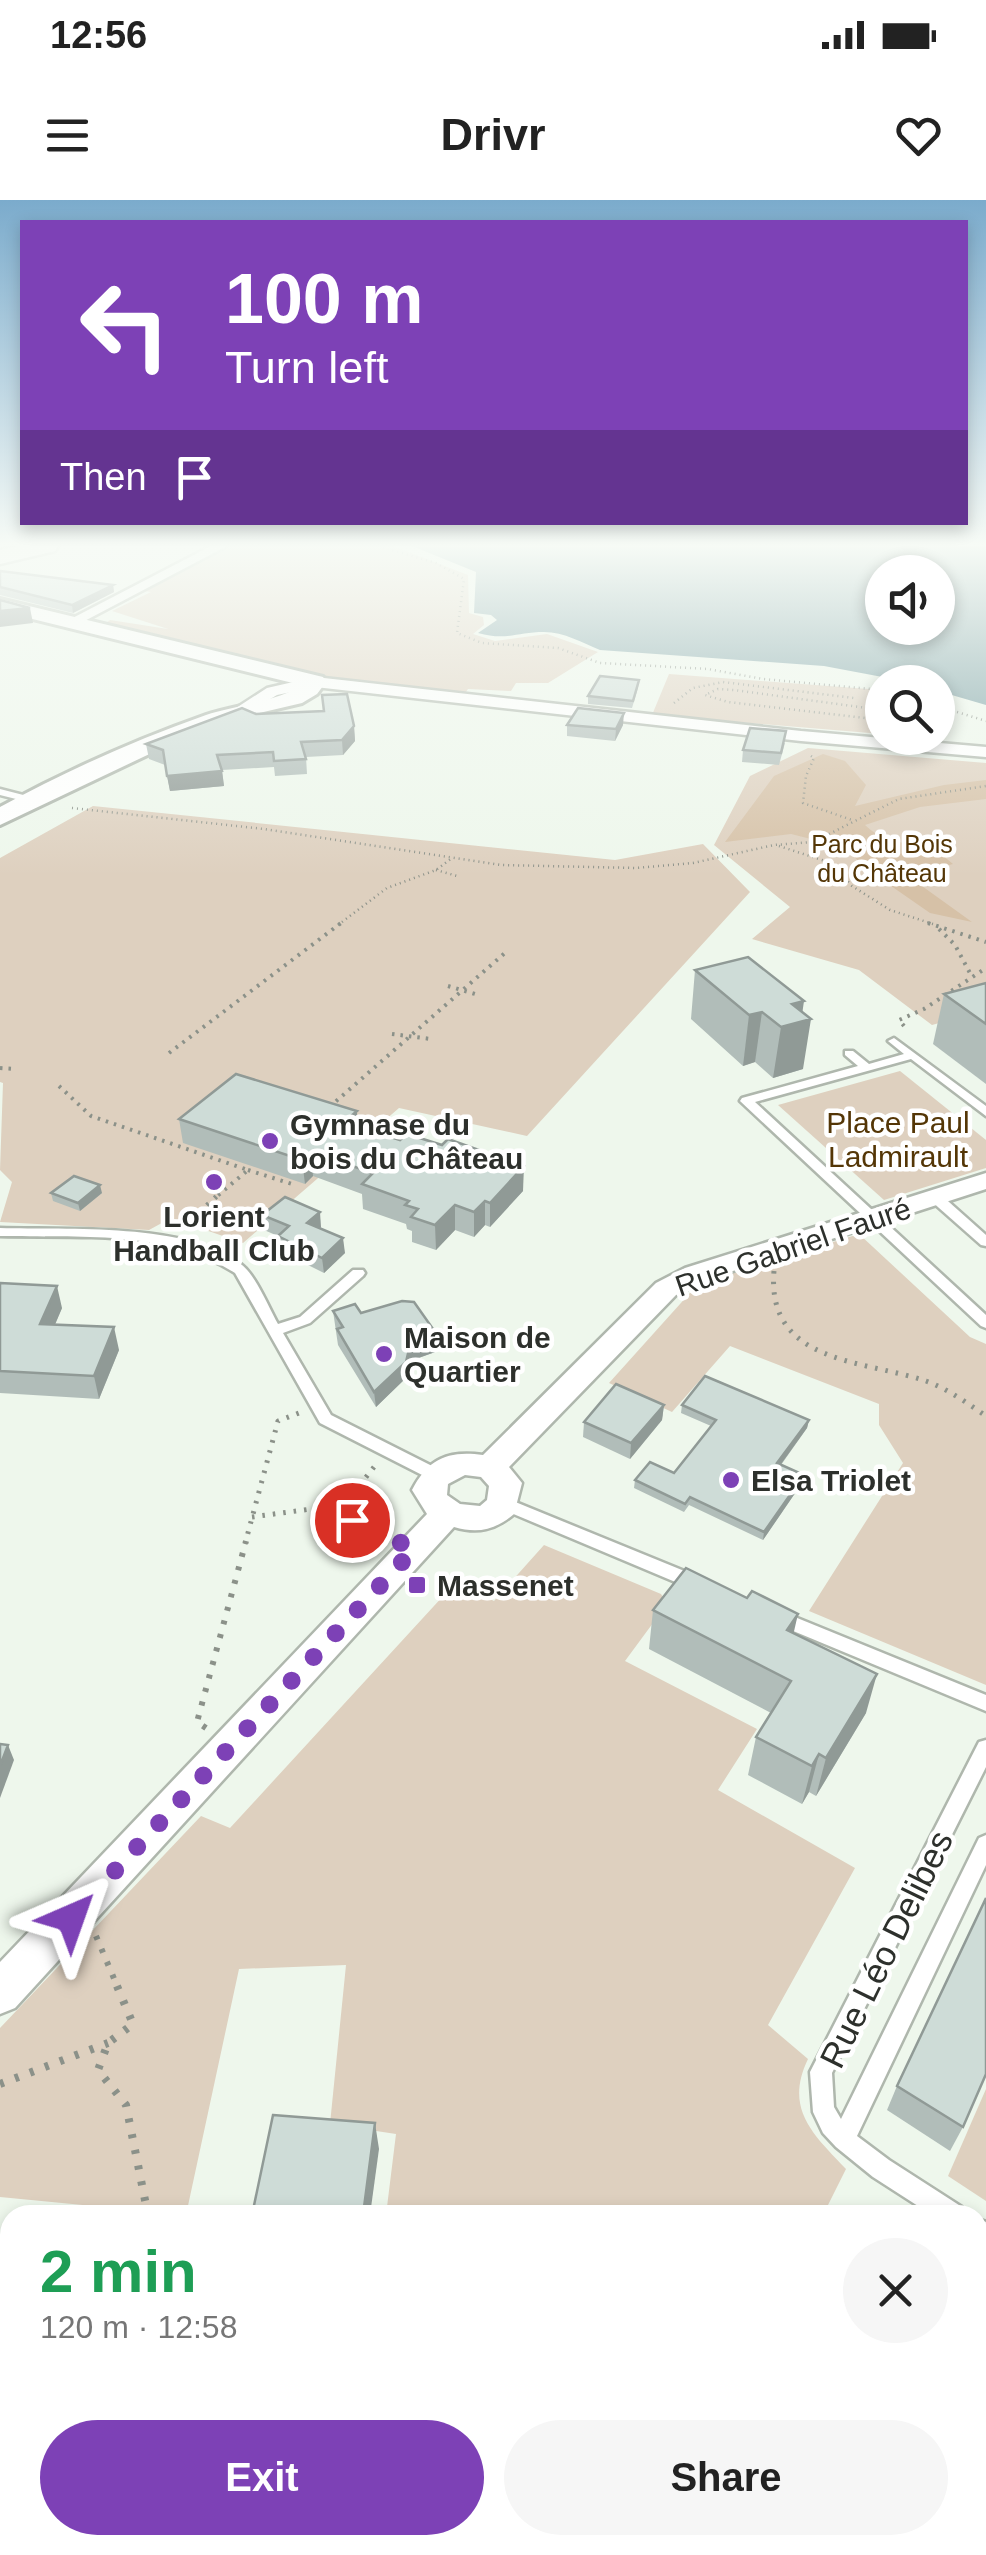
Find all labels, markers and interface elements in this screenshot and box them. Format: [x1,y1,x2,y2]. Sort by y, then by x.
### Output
text: 12:56 [50,14,147,56]
icon: menu [40,108,95,163]
icon: heart [891,108,946,163]
text: Drivr [440,109,546,160]
icon: left [60,260,190,390]
text: 100 m [225,260,423,338]
text: Turn left [225,342,388,393]
icon: arrive [167,450,222,505]
text: Then [60,456,147,498]
map controls [865,555,955,755]
button: sound [865,555,955,645]
button: search [865,665,955,755]
park label: Parc du Bois du Château [811,830,953,887]
park label: Place Paul Ladmirault [826,1106,970,1173]
place label: Gymnase du bois du Château [290,1108,523,1175]
marker: Gymnase du bois du Château [259,1130,281,1152]
marker: Lorient Handball Club [203,1171,225,1193]
street label: Rue Gabriel Fauré [671,1191,915,1303]
place label: Lorient Handball Club [113,1200,315,1267]
place label: Maison de Quartier [404,1321,551,1388]
marker: Maison de Quartier [373,1343,395,1365]
place label: Elsa Triolet [751,1464,911,1497]
marker: Elsa Triolet [720,1469,742,1491]
pin [310,1478,395,1563]
icon: arrive [325,1493,380,1548]
place label: Massenet [437,1569,574,1602]
marker: Massenet [406,1574,428,1596]
street label: Rue Léo Delibes [812,1824,960,2074]
position arrow [19,1866,123,1970]
text: 2 min [40,2238,197,2305]
button: close [843,2238,948,2343]
text: 120 m · 12:58 [40,2309,237,2345]
button: Exit [40,2420,484,2535]
button: Share [504,2420,948,2535]

